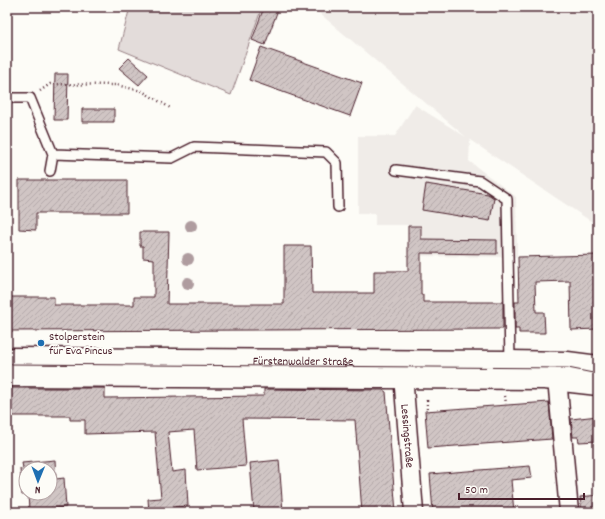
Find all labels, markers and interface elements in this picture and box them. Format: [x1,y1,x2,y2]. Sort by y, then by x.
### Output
place label: Stolperstein für Eva Pincus [49,329,113,360]
marker: Stolperstein für Eva Pincus [36,338,46,348]
street label: Fürstenwalder Straße [253,353,353,371]
street label: Lessingstraße [395,403,417,468]
north arrow [18,461,58,501]
scale bar [459,475,584,501]
text: N [34,481,41,497]
text: 50 m [465,482,488,499]

